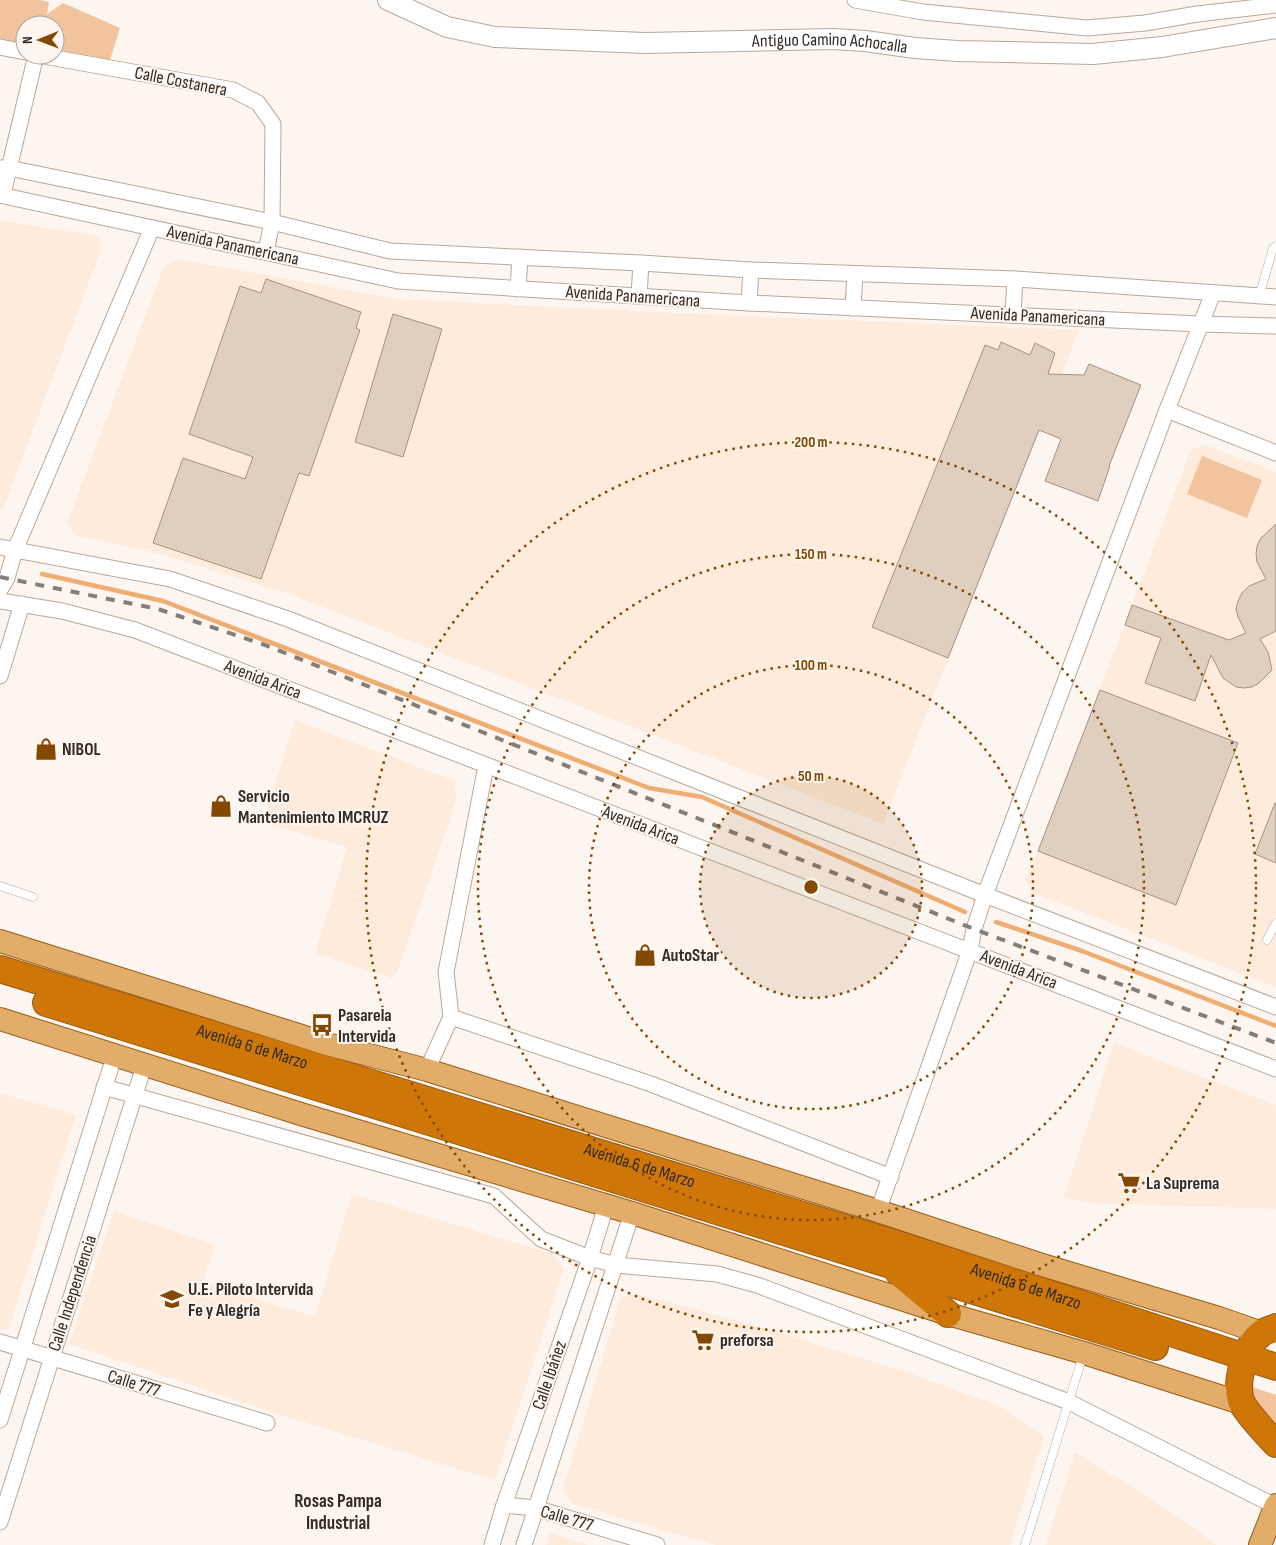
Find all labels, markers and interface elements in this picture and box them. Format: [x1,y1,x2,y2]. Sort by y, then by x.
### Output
north arrow [15,15,65,65]
street label: Antiguo Camino Achocalla [751,29,909,58]
text: N [19,36,36,44]
street label: Calle Costanera [133,62,229,101]
street label: Avenida Panamericana [164,221,301,270]
street label: Avenida Panamericana [564,281,701,312]
street label: Avenida Panamericana [969,302,1106,331]
text: 200 m [794,433,828,452]
text: 150 m [795,545,827,564]
street label: Avenida Arica [221,655,304,704]
text: 100 m [795,656,827,675]
shop icon: NIBOL [33,736,59,762]
place label: NIBOL [62,739,101,760]
text: 50 m [798,767,824,786]
place label: Servicio Mantenimiento IMCRUZ [238,786,389,828]
shop icon: Servicio Mantenimiento IMCRUZ [208,793,234,819]
street label: Avenida Arica [599,801,682,850]
centre of rings [802,878,820,896]
shop icon: AutoStar [632,942,658,968]
place label: AutoStar [661,945,720,966]
street label: Avenida Arica [977,945,1060,994]
place label: Pasarela Intervida [338,1005,396,1047]
bus stop icon: Pasarela Intervida [309,1012,335,1038]
street label: Avenida 6 de Marzo [193,1020,310,1074]
street label: Avenida 6 de Marzo [580,1138,697,1192]
supermarket icon: La Suprema [1116,1170,1142,1196]
place label: La Suprema [1146,1173,1219,1194]
street label: Calle Independencia [44,1233,101,1354]
street label: Avenida 6 de Marzo [967,1258,1084,1314]
place label: U.E. Piloto Intervida Fe y Alegría [188,1279,313,1321]
school or university icon: U.E. Piloto Intervida Fe y Alegría [159,1286,185,1312]
supermarket icon: preforsa [690,1327,716,1353]
place label: preforsa [720,1330,774,1351]
street label: Calle Ibáñez [528,1337,571,1412]
street label: Calle 777 [105,1366,163,1402]
district label: Rosas Pampa Industrial [294,1490,382,1535]
street label: Calle 777 [538,1501,596,1536]

